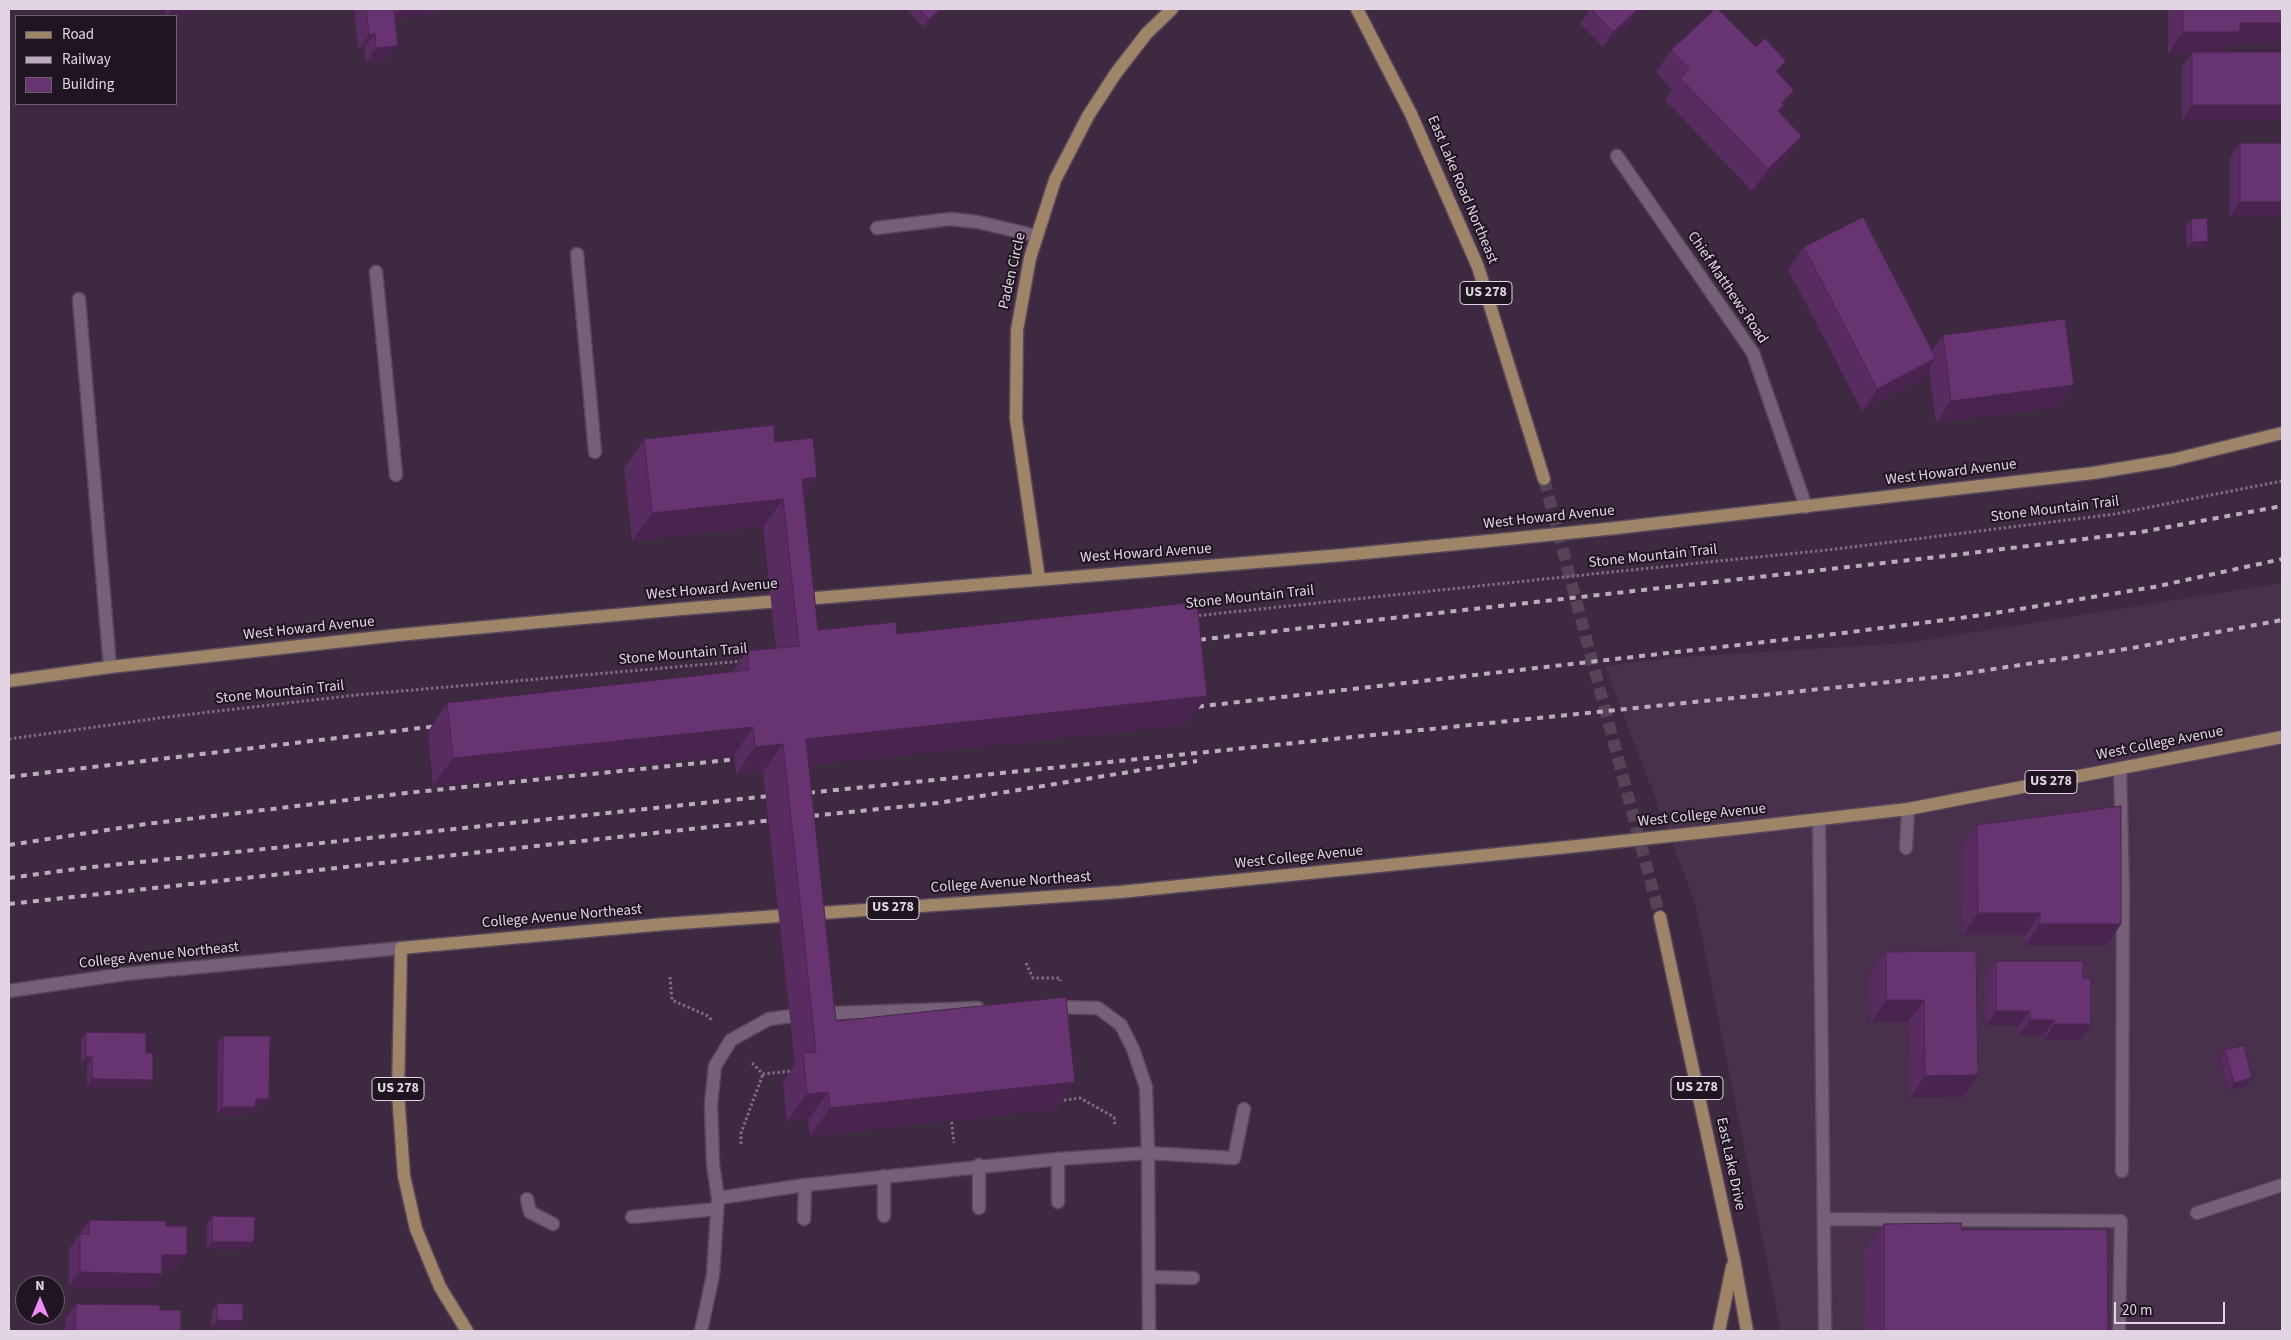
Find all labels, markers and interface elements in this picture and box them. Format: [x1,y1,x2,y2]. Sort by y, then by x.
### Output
legend [15,15,178,105]
text: Road [62,24,94,45]
text: Railway [62,49,111,70]
text: Building [62,74,114,95]
street label: East Lake Road Northeast [1423,113,1501,267]
street label: Chief Matthews Road [1683,229,1771,347]
street label: Paden Circle [995,231,1031,311]
road number: US 278 [1460,282,1512,304]
street label: West Howard Avenue [1884,456,2018,490]
street label: Stone Mountain Trail [1990,493,2120,527]
street label: West Howard Avenue [1482,502,1616,534]
street label: West Howard Avenue [1080,540,1212,568]
street label: Stone Mountain Trail [1588,541,1718,573]
street label: West Howard Avenue [645,575,779,605]
street label: Stone Mountain Trail [1185,582,1315,614]
street label: West Howard Avenue [242,613,376,645]
street label: Stone Mountain Trail [618,640,748,670]
street label: Stone Mountain Trail [215,677,345,709]
street label: West College Avenue [2095,723,2225,765]
road number: US 278 [2025,770,2077,794]
street label: West College Avenue [1637,800,1767,832]
street label: West College Avenue [1234,842,1364,874]
street label: College Avenue Northeast [930,868,1092,898]
road number: US 278 [867,896,919,920]
street label: College Avenue Northeast [481,901,643,933]
street label: College Avenue Northeast [78,939,240,973]
road number: US 278 [1671,1076,1723,1100]
road number: US 278 [372,1078,424,1100]
street label: East Lake Drive [1711,1116,1749,1212]
north arrow [15,1275,65,1325]
text: N [35,1276,45,1296]
scale bar [2116,1292,2227,1324]
text: 20 m [2122,1300,2152,1321]

